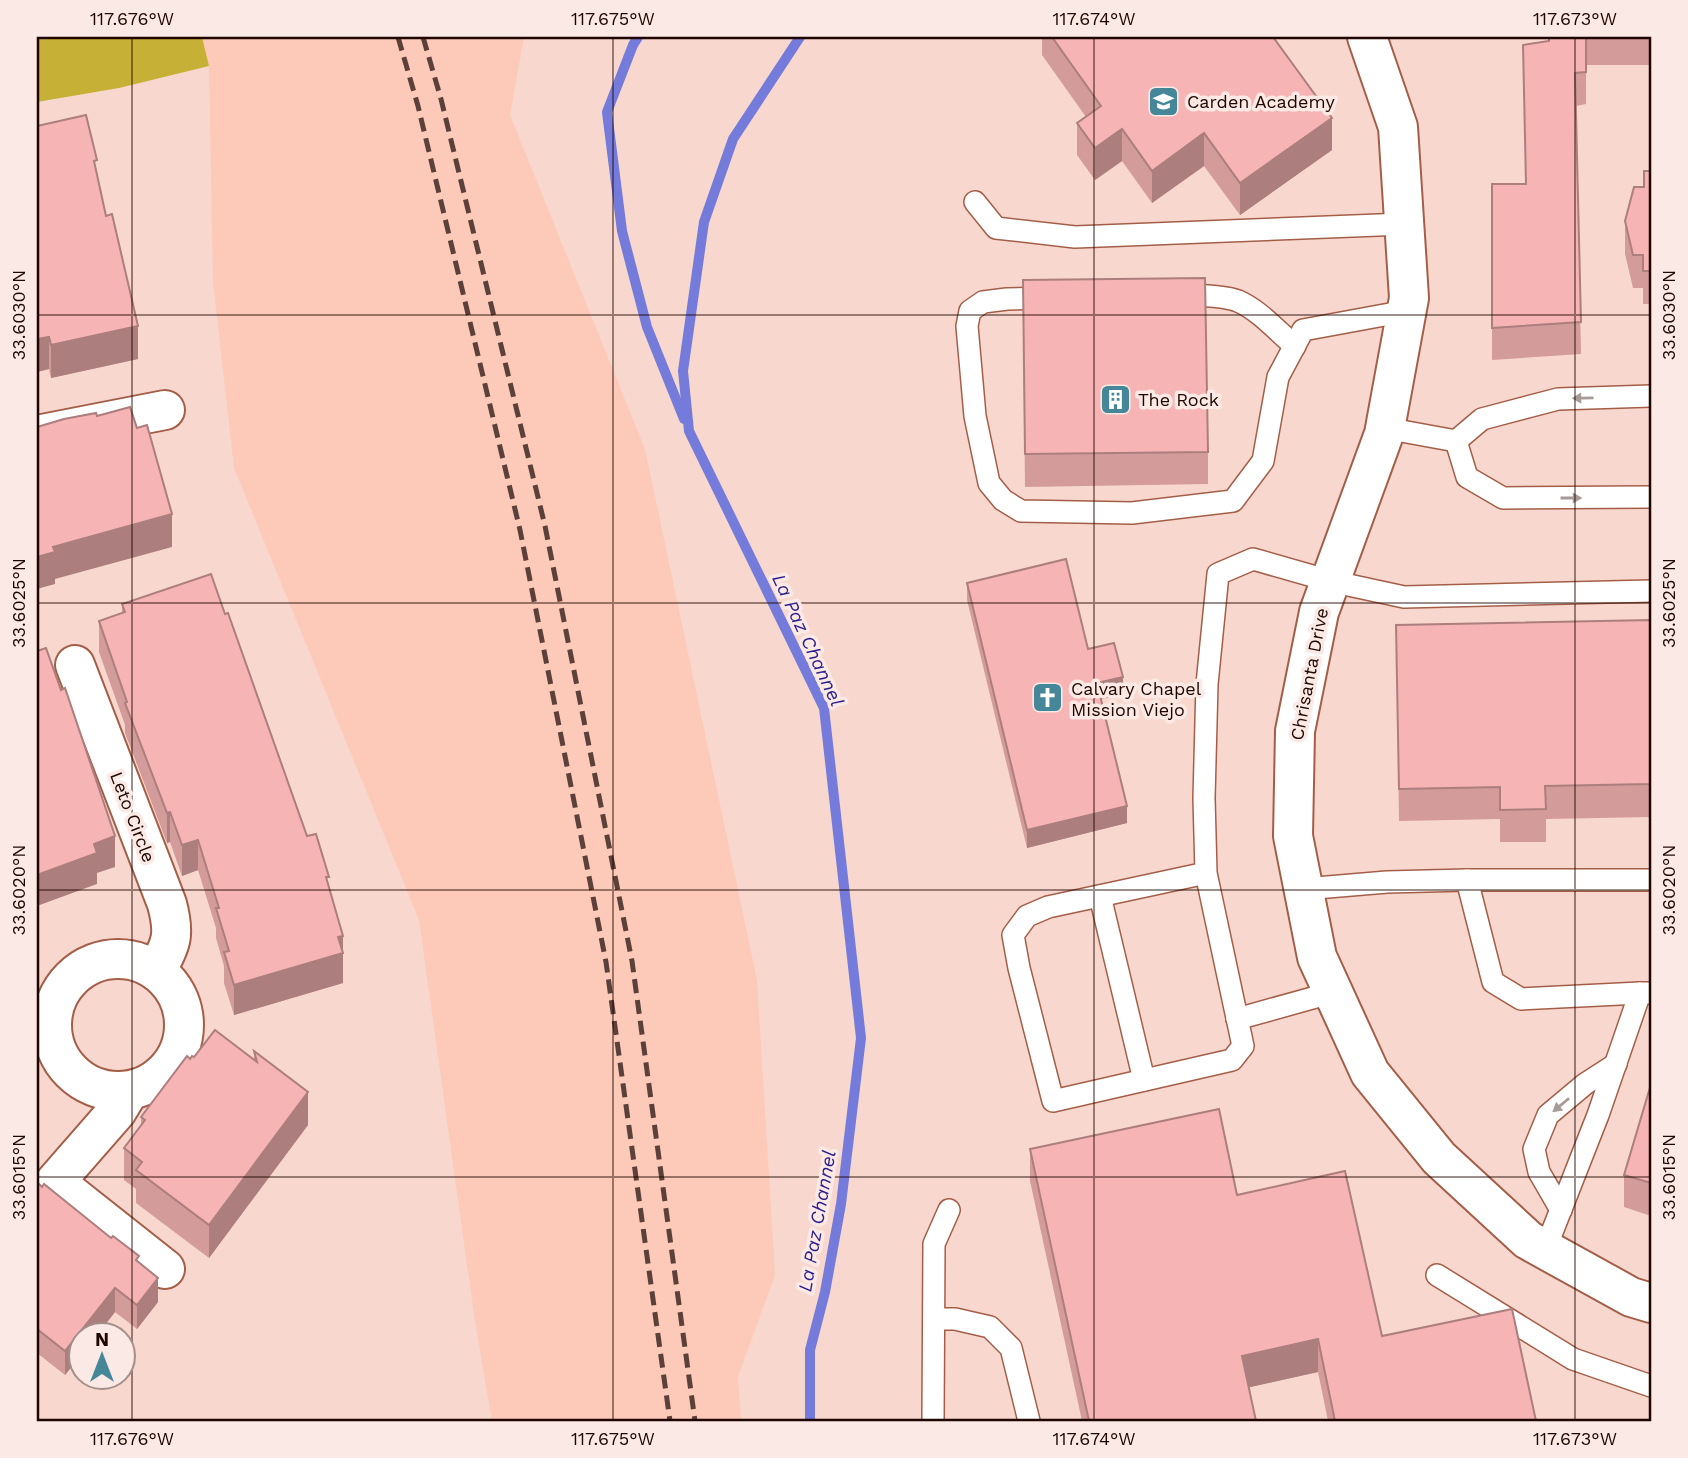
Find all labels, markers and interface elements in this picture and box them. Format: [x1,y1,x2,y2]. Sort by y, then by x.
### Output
text: 117.676°W [90,8,174,29]
text: 117.675°W [571,8,655,29]
text: 117.674°W [1052,8,1136,29]
text: 117.673°W [1533,8,1617,29]
school or university icon: Carden Academy [1147,84,1181,118]
place label: Carden Academy [1187,91,1335,112]
text: 33.6030°N [8,270,29,360]
text: 33.6030°N [1658,270,1679,360]
building icon: The Rock [1098,382,1132,416]
place label: The Rock [1138,389,1219,410]
one-way arrow [1572,392,1594,404]
one-way arrow [1560,492,1582,503]
text: 33.6025°N [8,558,29,648]
text: 33.6025°N [1658,558,1679,648]
water label: La Paz Channel [767,570,849,710]
street label: Chrisanta Drive [1286,606,1332,742]
place label: Calvary Chapel Mission Viejo [1071,678,1202,720]
church icon: Calvary Chapel Mission Viejo [1031,681,1065,715]
street label: Leto Circle [106,769,160,865]
text: 33.6020°N [8,845,29,935]
text: 33.6020°N [1658,845,1679,935]
one-way arrow [1553,1097,1571,1112]
text: 33.6015°N [8,1134,29,1220]
text: 33.6015°N [1658,1134,1679,1220]
water label: La Paz Channel [793,1148,841,1294]
north arrow [66,1322,136,1392]
text: N [95,1328,109,1351]
text: 117.676°W [90,1428,174,1449]
text: 117.675°W [571,1428,655,1449]
text: 117.674°W [1052,1428,1136,1449]
text: 117.673°W [1533,1428,1617,1449]

